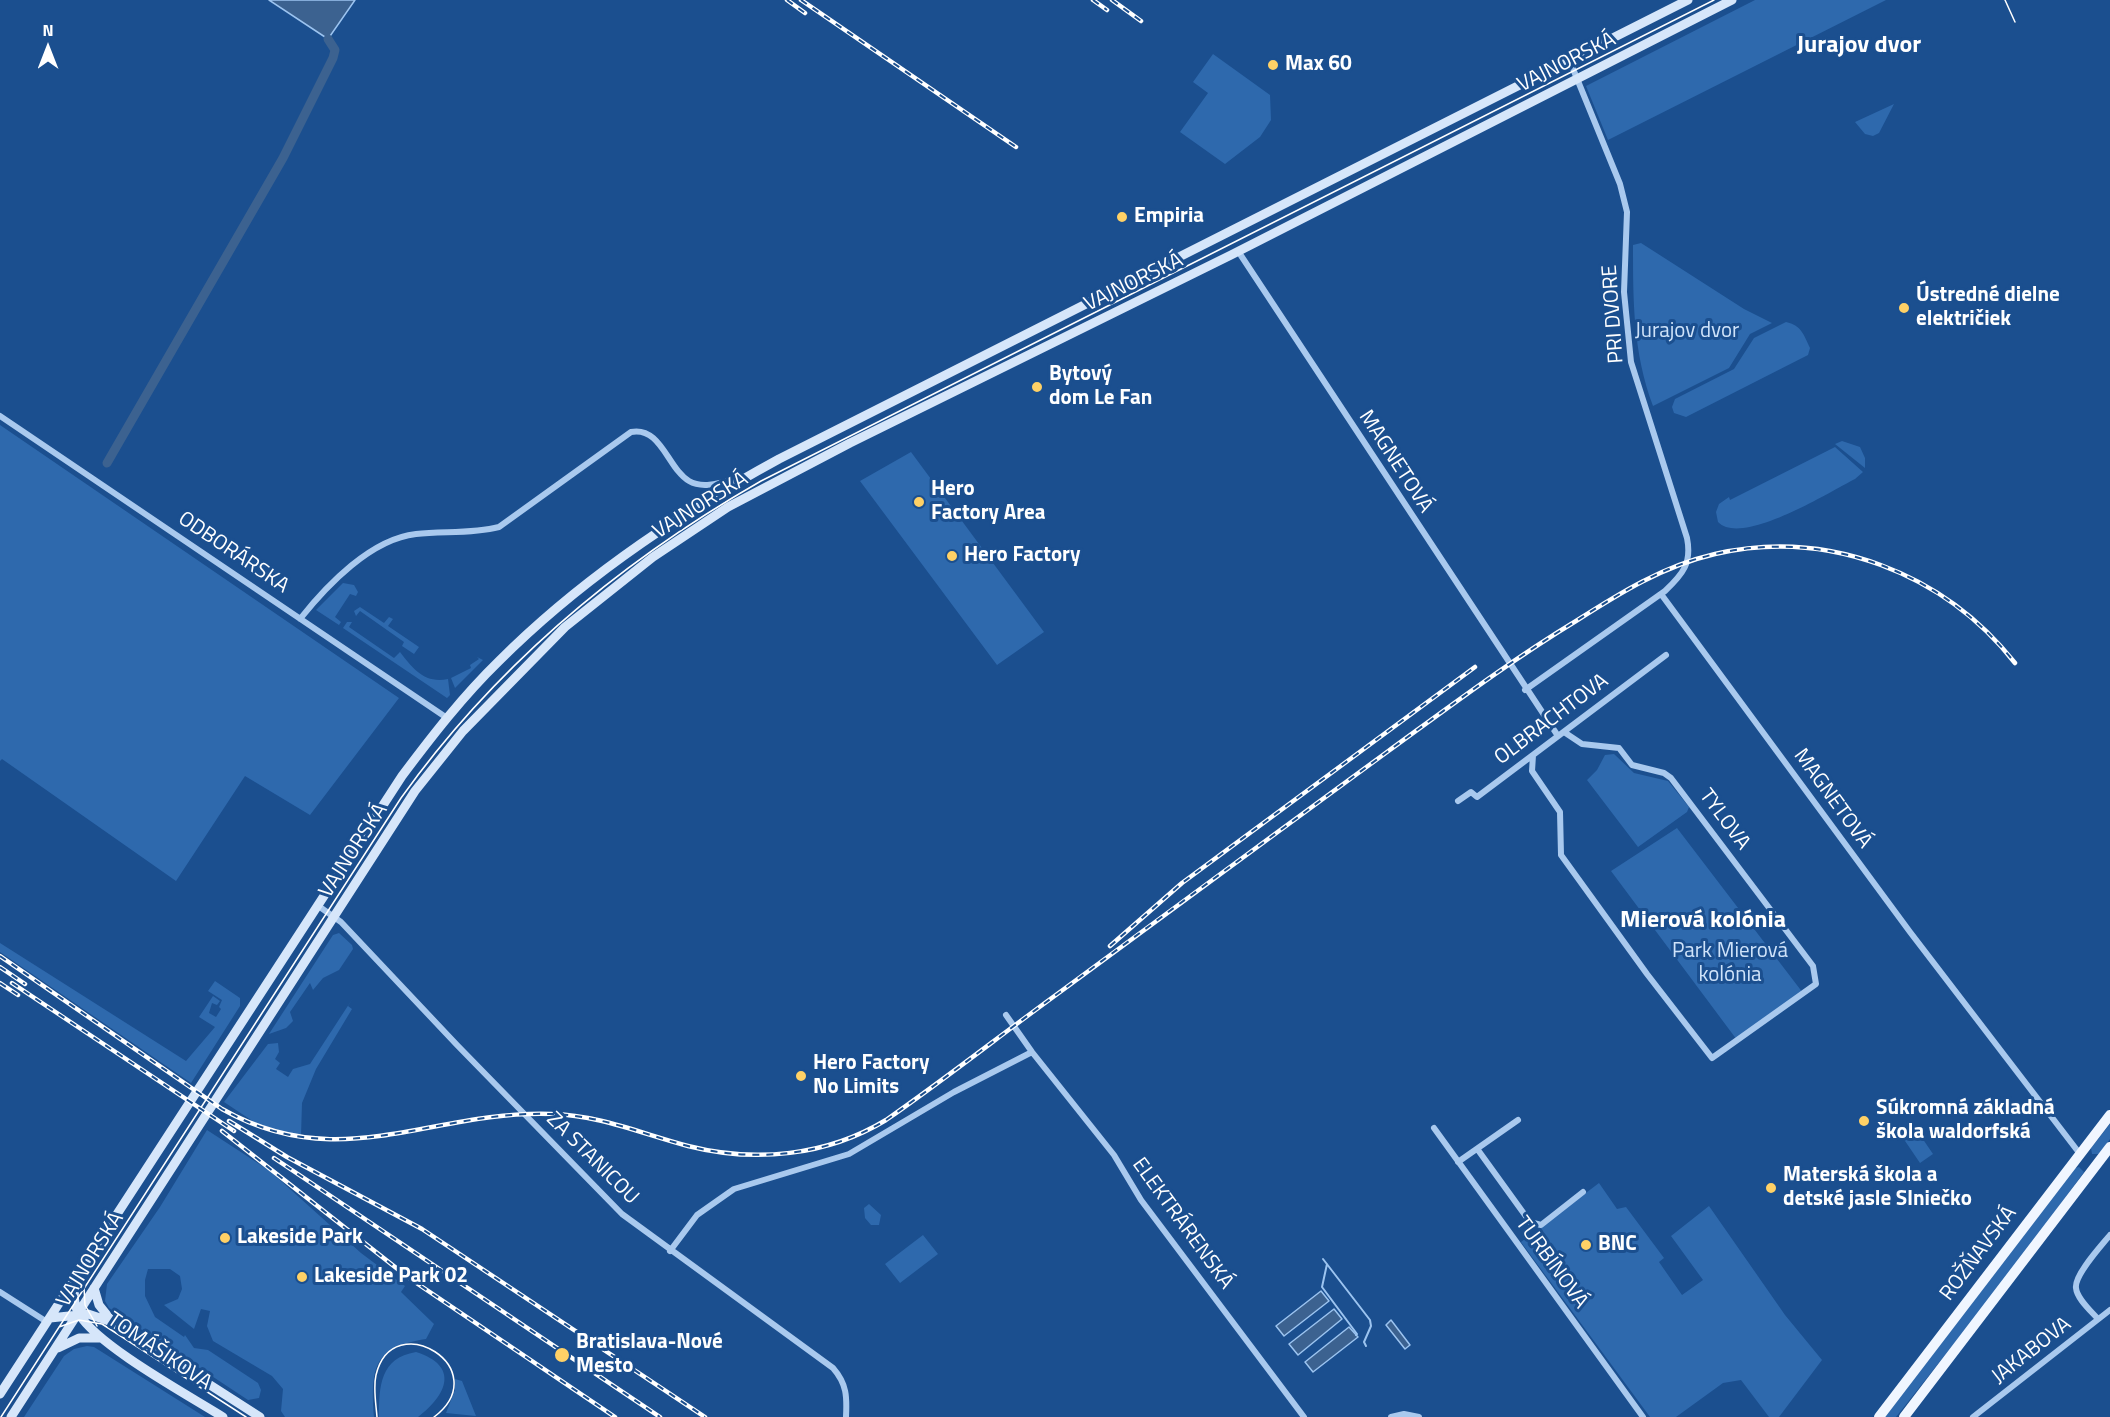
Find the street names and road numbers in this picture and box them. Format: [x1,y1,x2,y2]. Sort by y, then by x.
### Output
street label: VAJNORSKÁ [1514,27,1620,99]
street label: VAJNORSKÁ [1080,248,1188,318]
street label: PRI DVORE [1598,264,1630,364]
street label: MAGNETOVÁ [1353,406,1437,518]
street label: VAJNORSKÁ [649,467,753,545]
street label: ODBORÁRSKA [173,507,293,599]
street label: OLBRACHTOVA [1490,669,1614,771]
street label: MAGNETOVÁ [1787,744,1877,854]
street label: TYLOVA [1693,785,1755,855]
street label: VAJNORSKÁ [314,799,394,903]
street label: ZA STANICOU [541,1108,643,1210]
street label: ELEKTRÁRENSKÁ [1126,1153,1238,1295]
street label: ROŽŇAVSKÁ [1935,1202,2023,1306]
street label: VAJNORSKÁ [52,1208,130,1312]
street label: TURBÍNOVÁ [1509,1212,1593,1314]
street label: TOMÁŠIKOVA [102,1308,216,1396]
street label: JAKABOVA [1987,1312,2077,1390]

